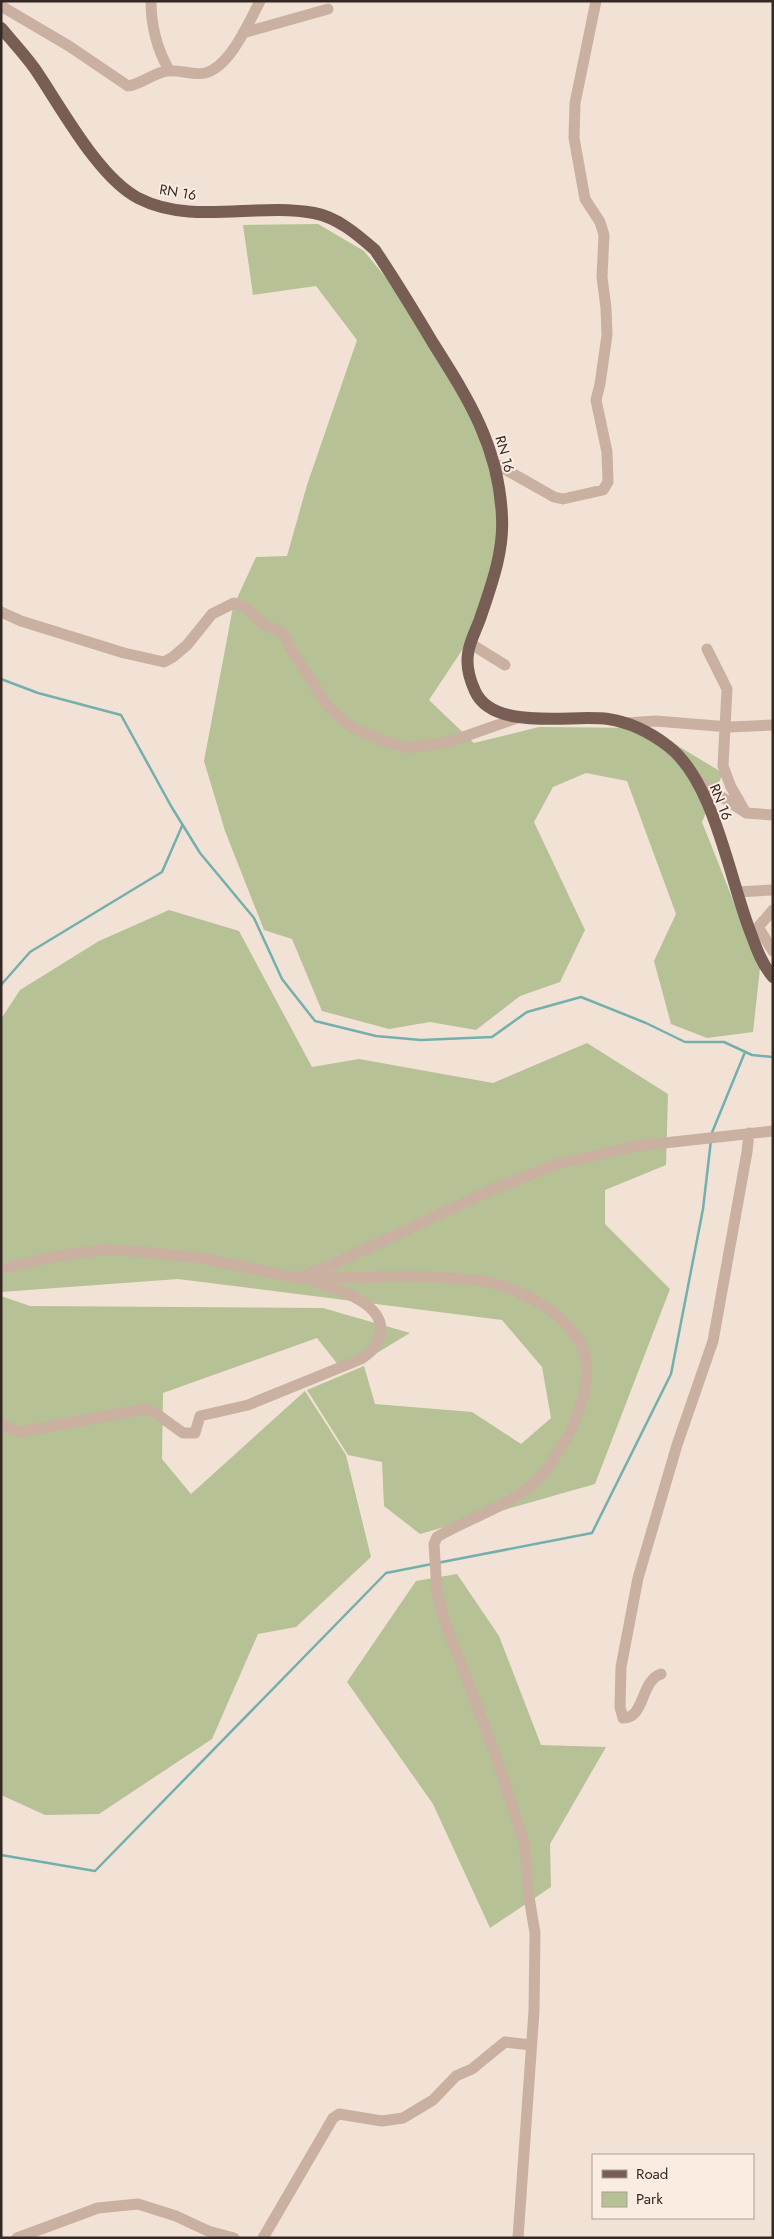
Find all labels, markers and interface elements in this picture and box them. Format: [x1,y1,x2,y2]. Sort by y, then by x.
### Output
street label: RN 16 [158,179,198,205]
street label: RN 16 [491,433,519,475]
street label: RN 16 [705,781,737,823]
legend [592,2154,754,2219]
text: Road [636,2163,668,2185]
text: Park [636,2188,663,2210]

